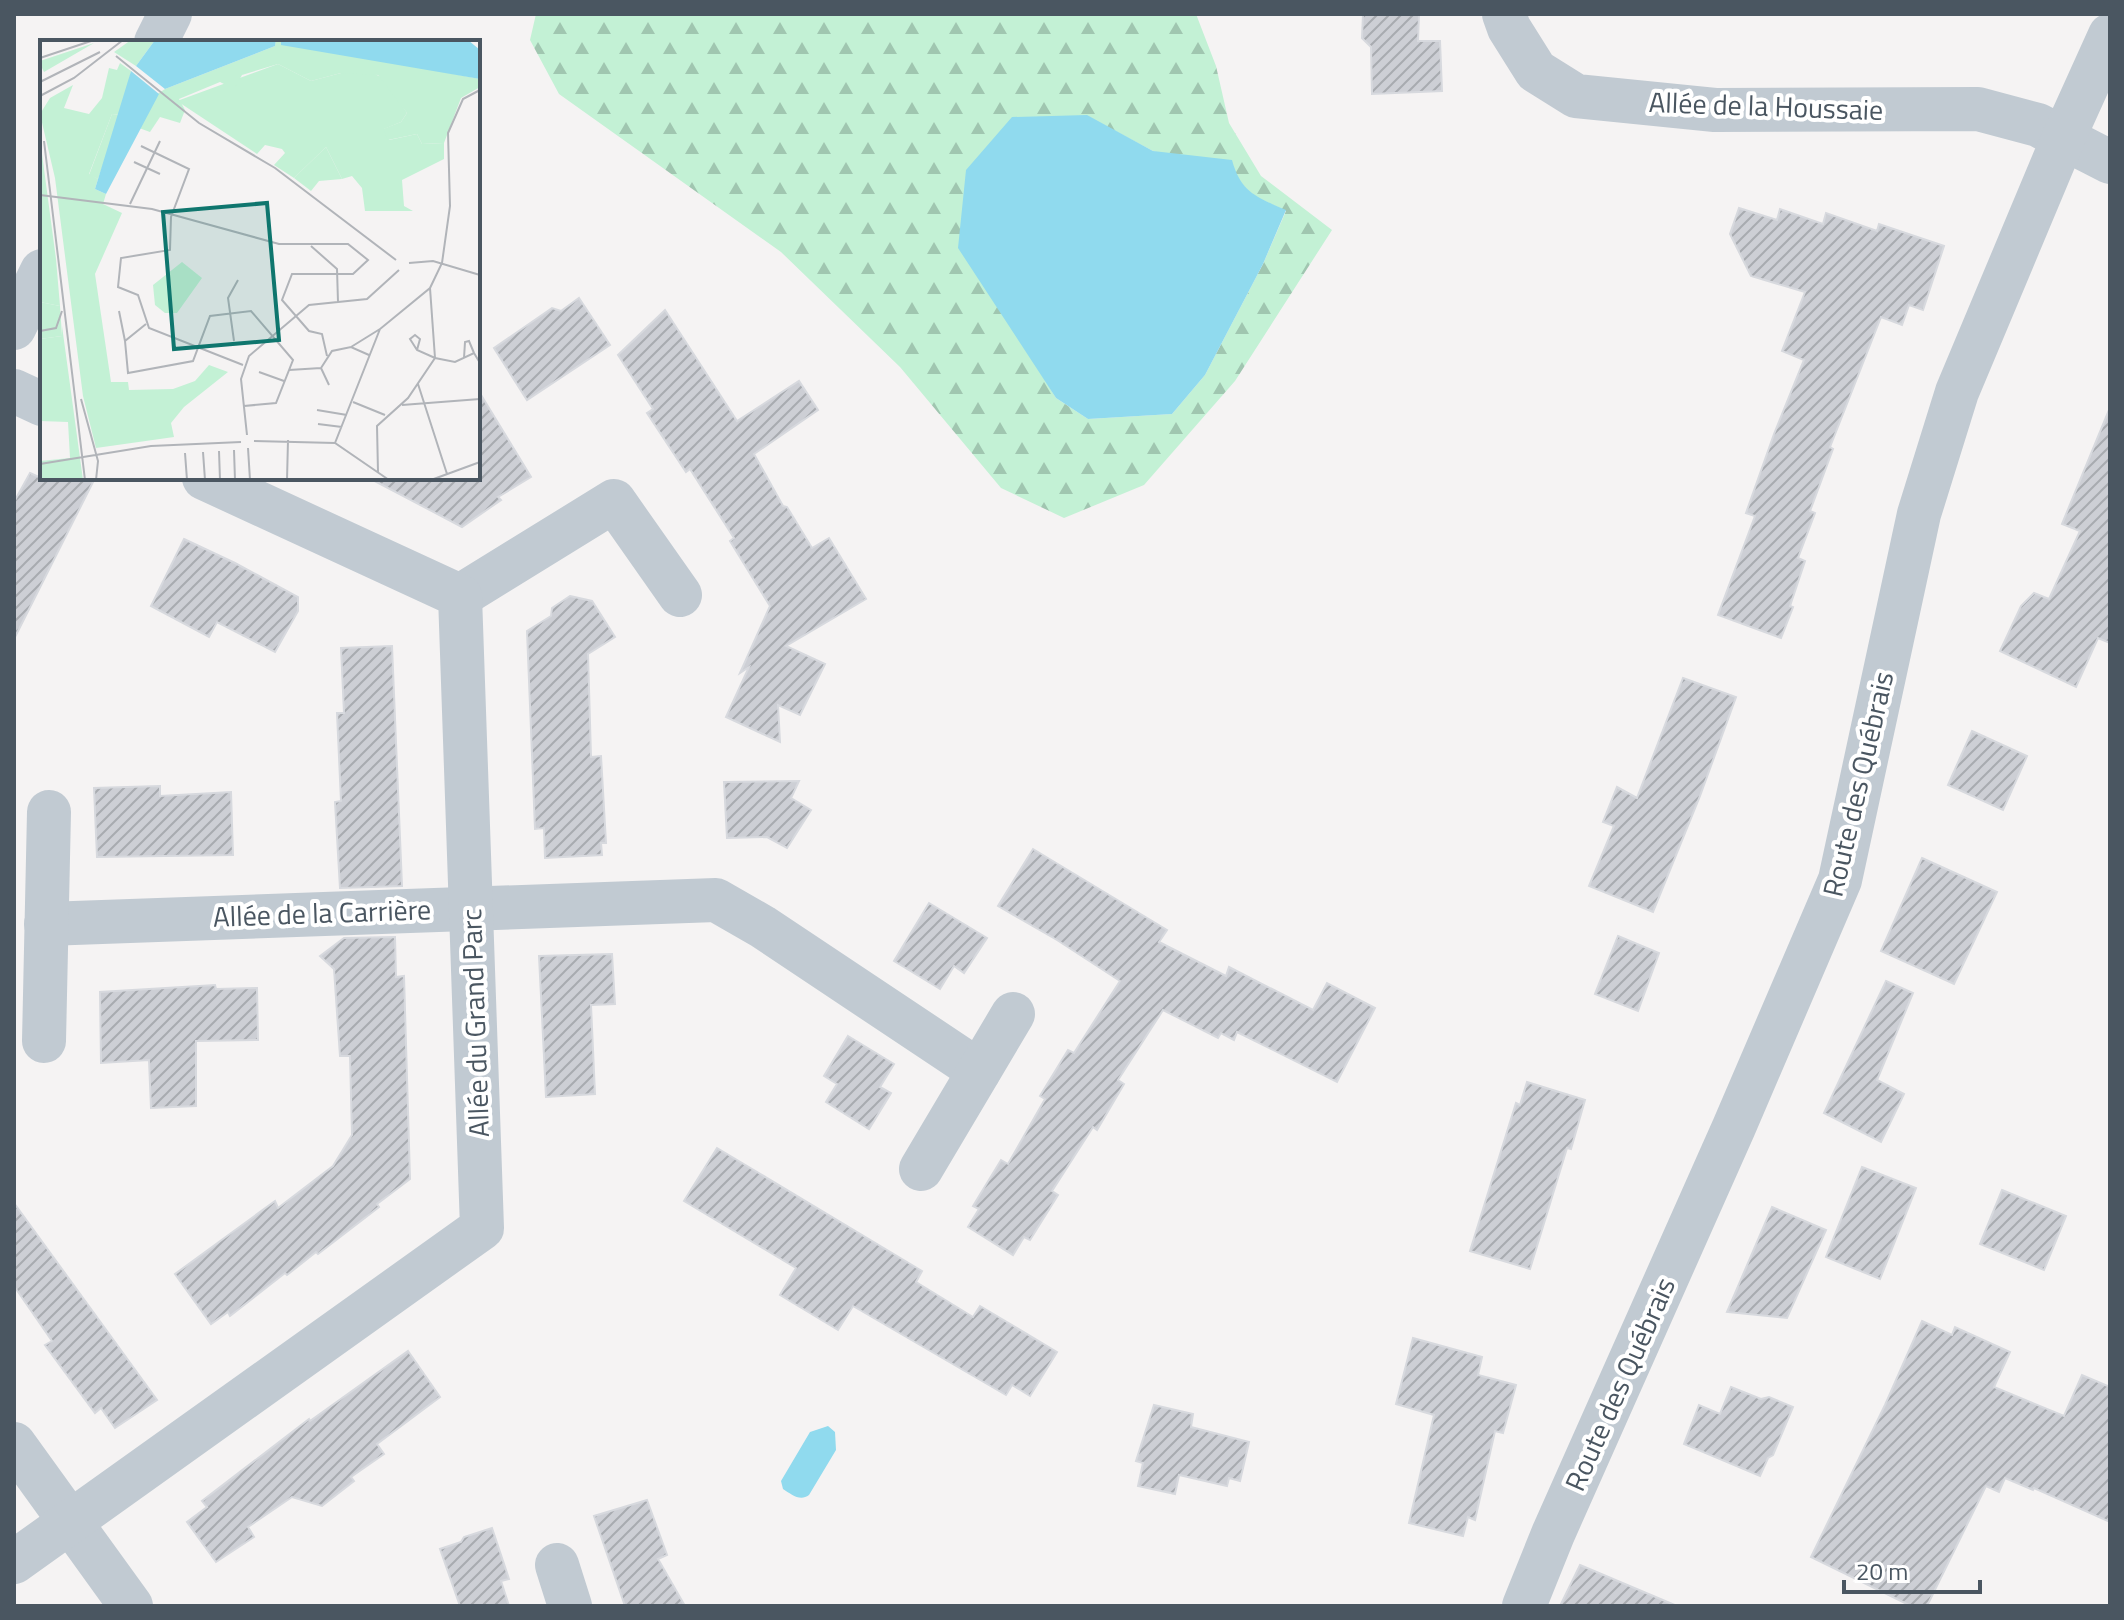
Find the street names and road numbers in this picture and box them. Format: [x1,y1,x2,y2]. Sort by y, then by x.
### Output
street label: Allée de la Houssaie [1648,80,1884,131]
street label: Route des Québrais [1811,667,1904,901]
street label: Allée de la Carrière [212,887,432,938]
street label: Allée du Grand Parc [449,908,500,1138]
street label: Route des Québrais [1553,1270,1686,1498]

